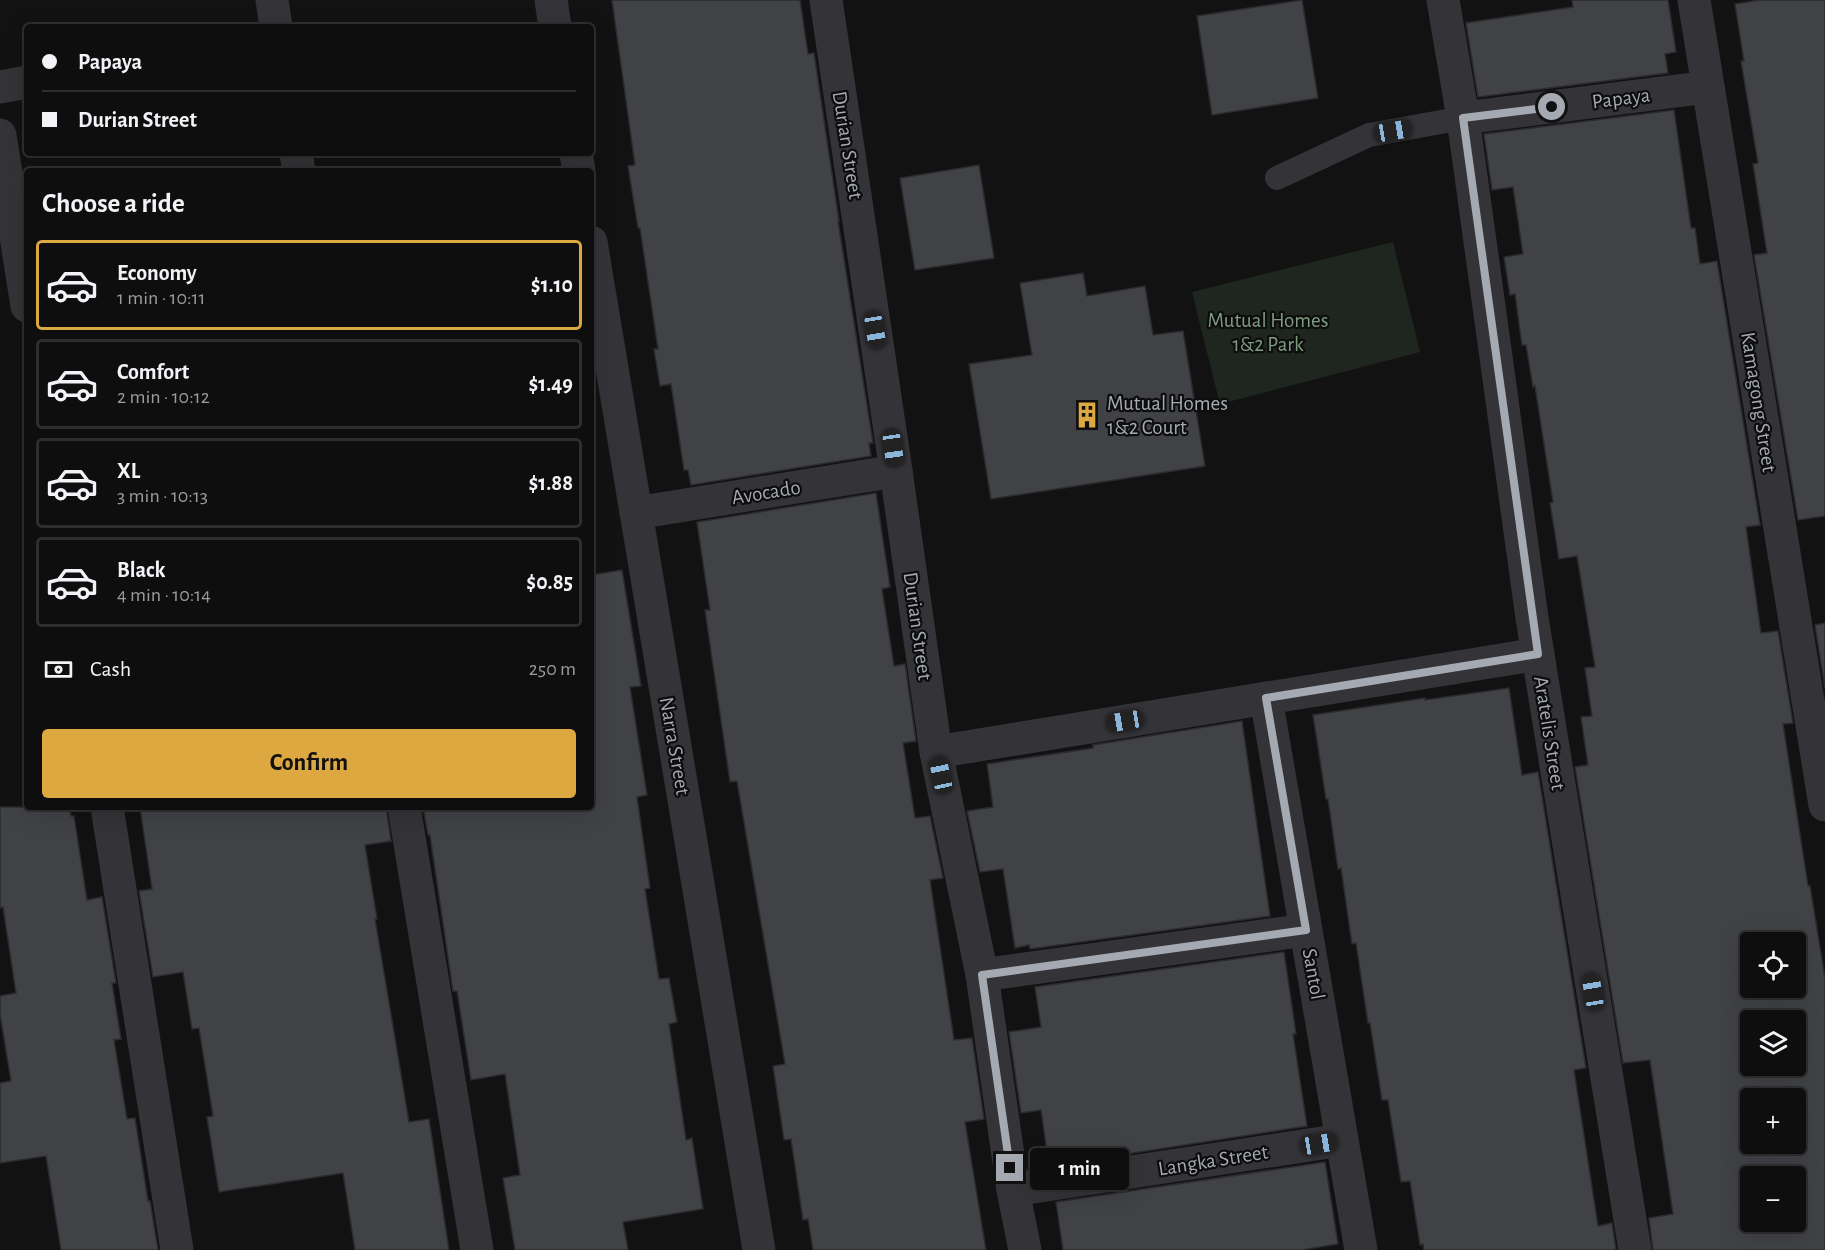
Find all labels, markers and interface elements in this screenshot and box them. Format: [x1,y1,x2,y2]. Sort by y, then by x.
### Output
text: Papaya [78,51,142,73]
street label: Papaya [1591,84,1652,112]
street label: Durian Street [829,90,866,201]
route start [1538,93,1565,120]
text: Durian Street [78,109,197,131]
car [1374,119,1412,143]
text: Choose a ride [42,190,185,217]
icon: car [45,258,99,312]
text: Economy [117,262,197,284]
text: $1.10 [531,274,573,296]
text: 1 min · 10:11 [117,288,205,308]
park label: Mutual Homes 1&2 Park [1208,310,1328,355]
car [863,311,887,349]
street label: Kamagong Street [1737,331,1780,474]
icon: car [45,357,99,411]
text: Comfort [117,361,189,383]
text: $1.49 [528,373,573,395]
text: 2 min · 10:12 [117,387,210,407]
place label: Mutual Homes 1&2 Court [1107,393,1228,438]
building icon: Mutual Homes 1&2 Court [1072,400,1102,430]
car [882,429,904,467]
icon: car [45,456,99,510]
text: XL [117,460,140,482]
text: $1.88 [528,472,573,494]
street label: Avocado [730,477,802,508]
text: 3 min · 10:13 [117,486,208,506]
icon: car [45,555,99,609]
text: Black [117,559,165,581]
text: $0.85 [526,571,573,593]
street label: Durian Street [900,571,936,682]
text: 4 min · 10:14 [117,585,211,605]
icon: cash [42,653,75,686]
text: Cash [90,658,131,680]
text: 250 m [529,659,576,679]
street label: Aratelis Street [1530,675,1569,792]
street label: Narra Street [656,695,694,797]
car [1106,709,1144,733]
button: Confirm [42,729,576,798]
car [928,756,954,794]
map controls [1740,932,1806,1232]
button: locate [1740,932,1806,998]
street label: Santol [1299,947,1328,1001]
car [1581,973,1605,1011]
button: layers [1740,1010,1806,1076]
button: + [1740,1088,1806,1154]
car [1300,1132,1338,1156]
street label: Langka Street [1157,1141,1270,1180]
callout: 1 min [1031,1147,1130,1189]
route end [996,1154,1023,1181]
text: 1 min [1058,1159,1101,1179]
button: − [1740,1166,1806,1232]

